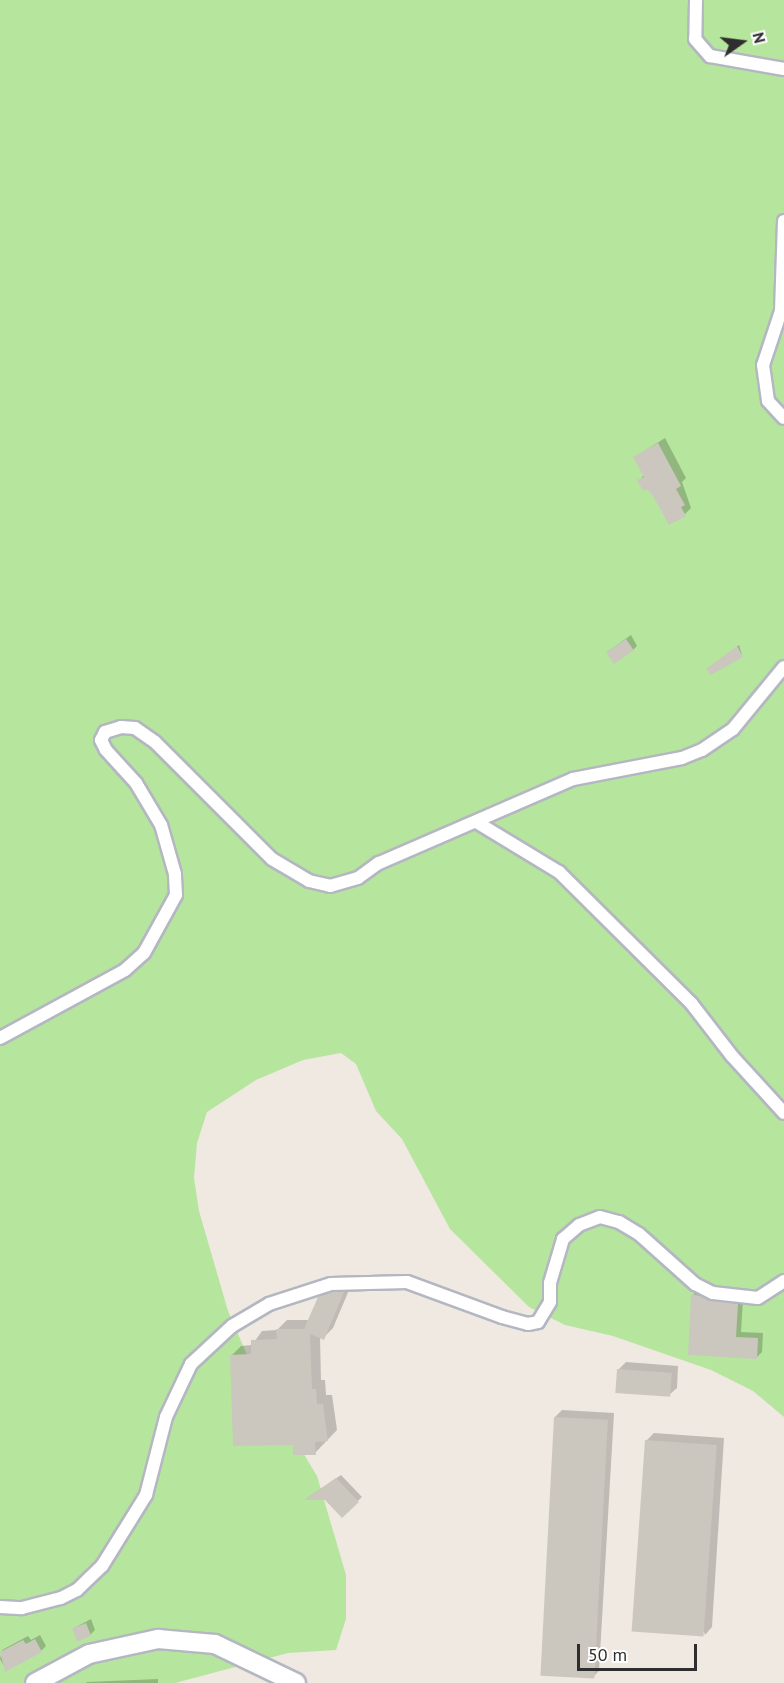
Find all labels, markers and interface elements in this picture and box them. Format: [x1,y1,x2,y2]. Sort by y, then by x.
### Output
north arrow [712,12,772,72]
text: N [748,30,770,45]
scale bar [580,1632,700,1670]
text: 50 m [588,1643,627,1666]

